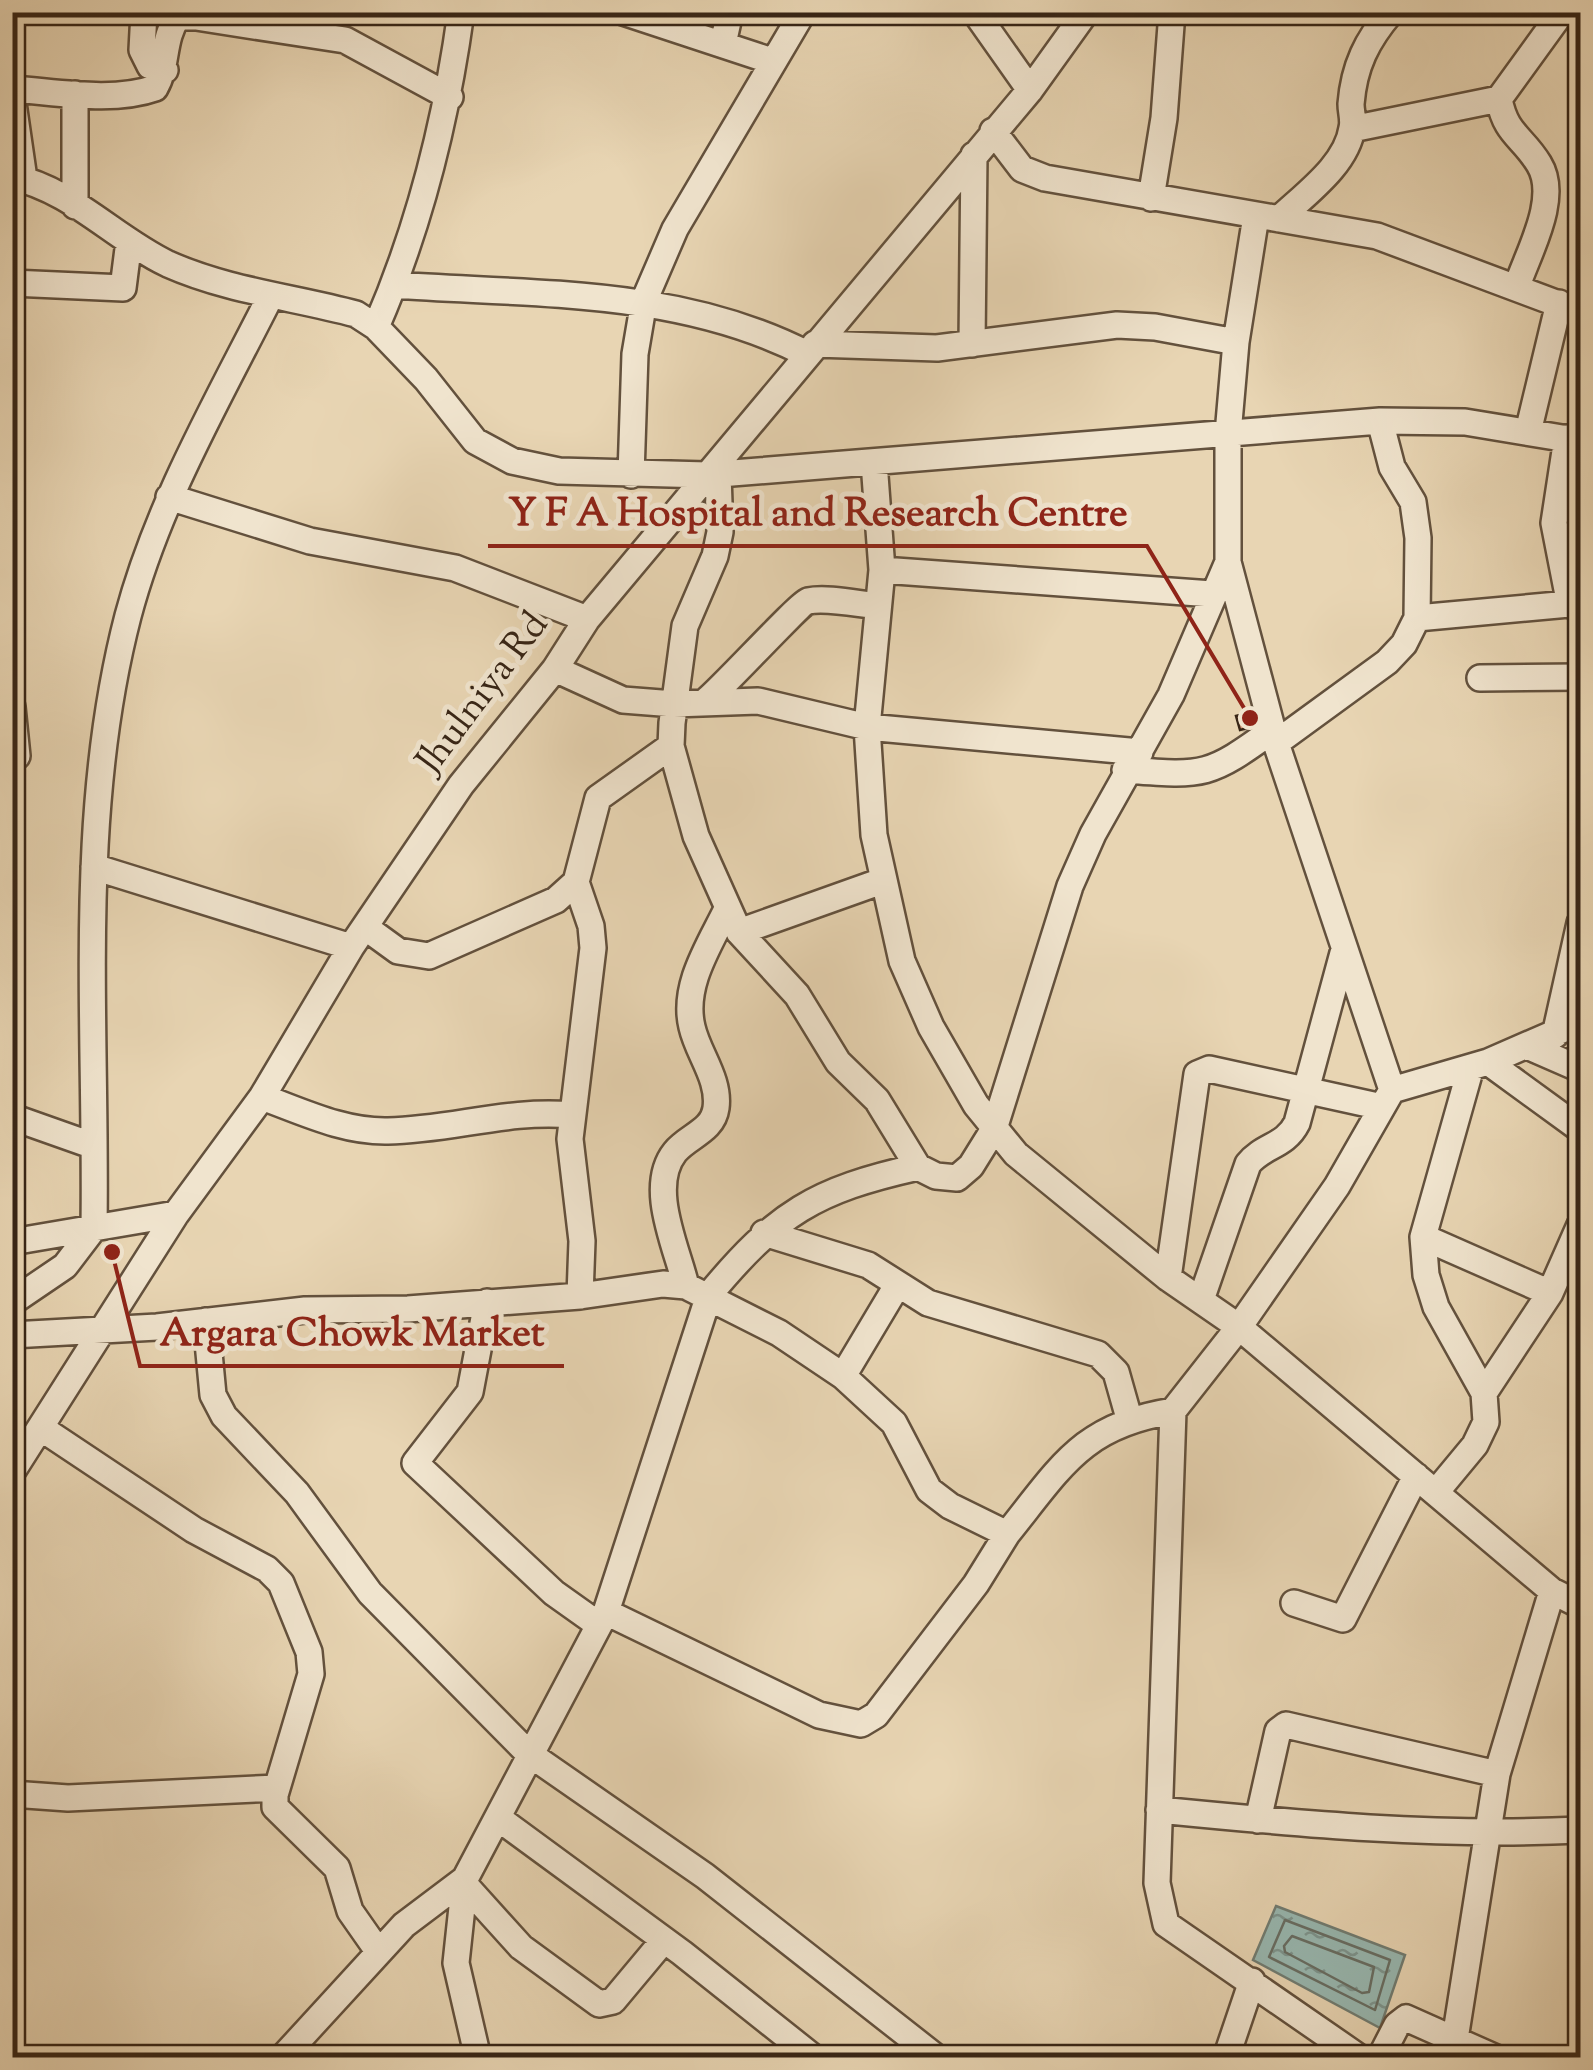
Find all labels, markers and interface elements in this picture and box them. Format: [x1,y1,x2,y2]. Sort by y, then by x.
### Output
callout: Y F A Hospital and Research Centre [488,476,1147,546]
text: Y F A Hospital and Research Centre [508,487,1128,544]
street label: Jhulniya Rd [404,602,563,788]
callout: Argara Chowk Market [140,1296,564,1366]
text: Argara Chowk Market [160,1307,545,1364]

